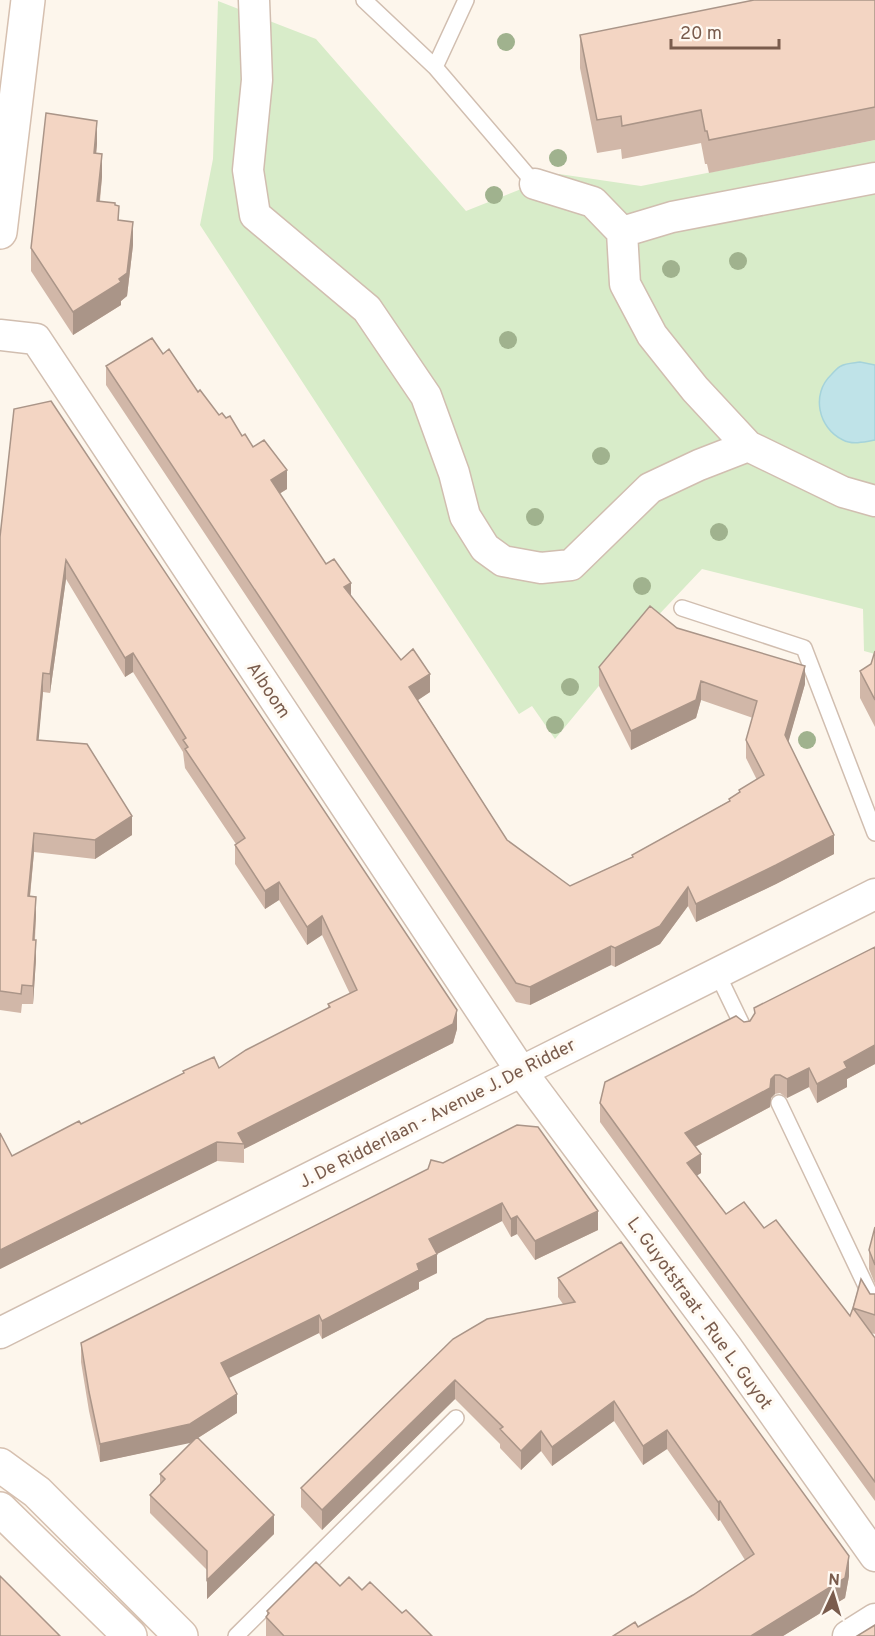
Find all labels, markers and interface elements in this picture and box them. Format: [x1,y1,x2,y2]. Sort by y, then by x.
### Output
scale bar [671,12,779,50]
text: 20 m [680,23,722,46]
street label: Alboom [241,658,295,723]
street label: J. De Ridderlaan - Avenue J. De Ridder [295,1034,580,1194]
street label: L. Guyotstraat - Rue L. Guyot [621,1213,776,1415]
north arrow [803,1564,863,1624]
text: N [827,1571,840,1591]

